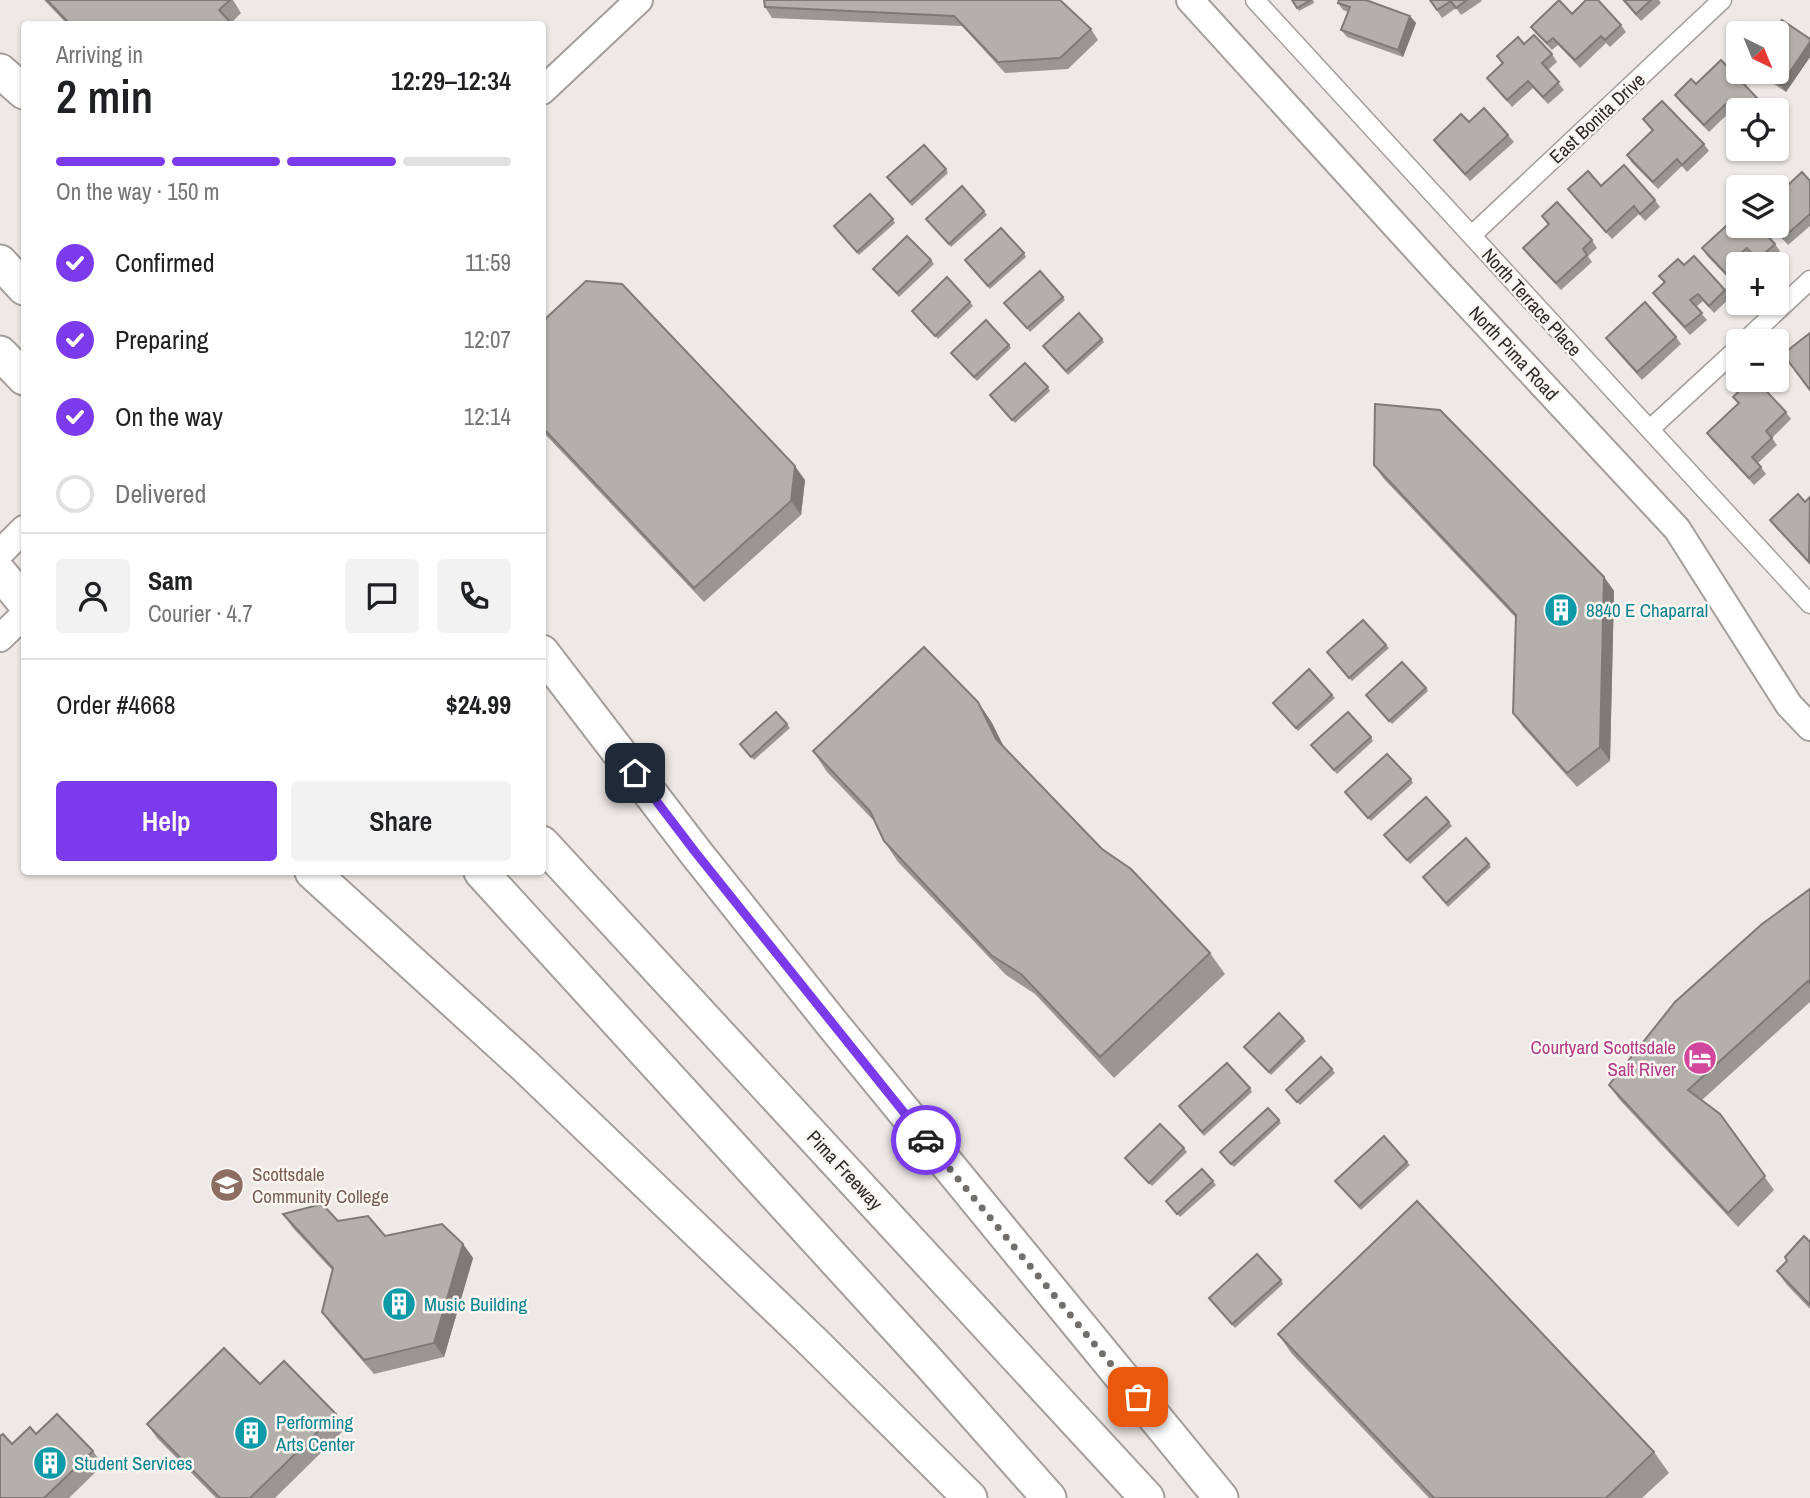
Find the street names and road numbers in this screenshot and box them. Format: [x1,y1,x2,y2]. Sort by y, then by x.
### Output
street label: East Bonita Drive [1543,67,1651,169]
street label: North Terrace Place [1476,242,1588,362]
street label: North Pima Road [1463,300,1565,406]
street label: Pima Freeway [801,1124,889,1216]

